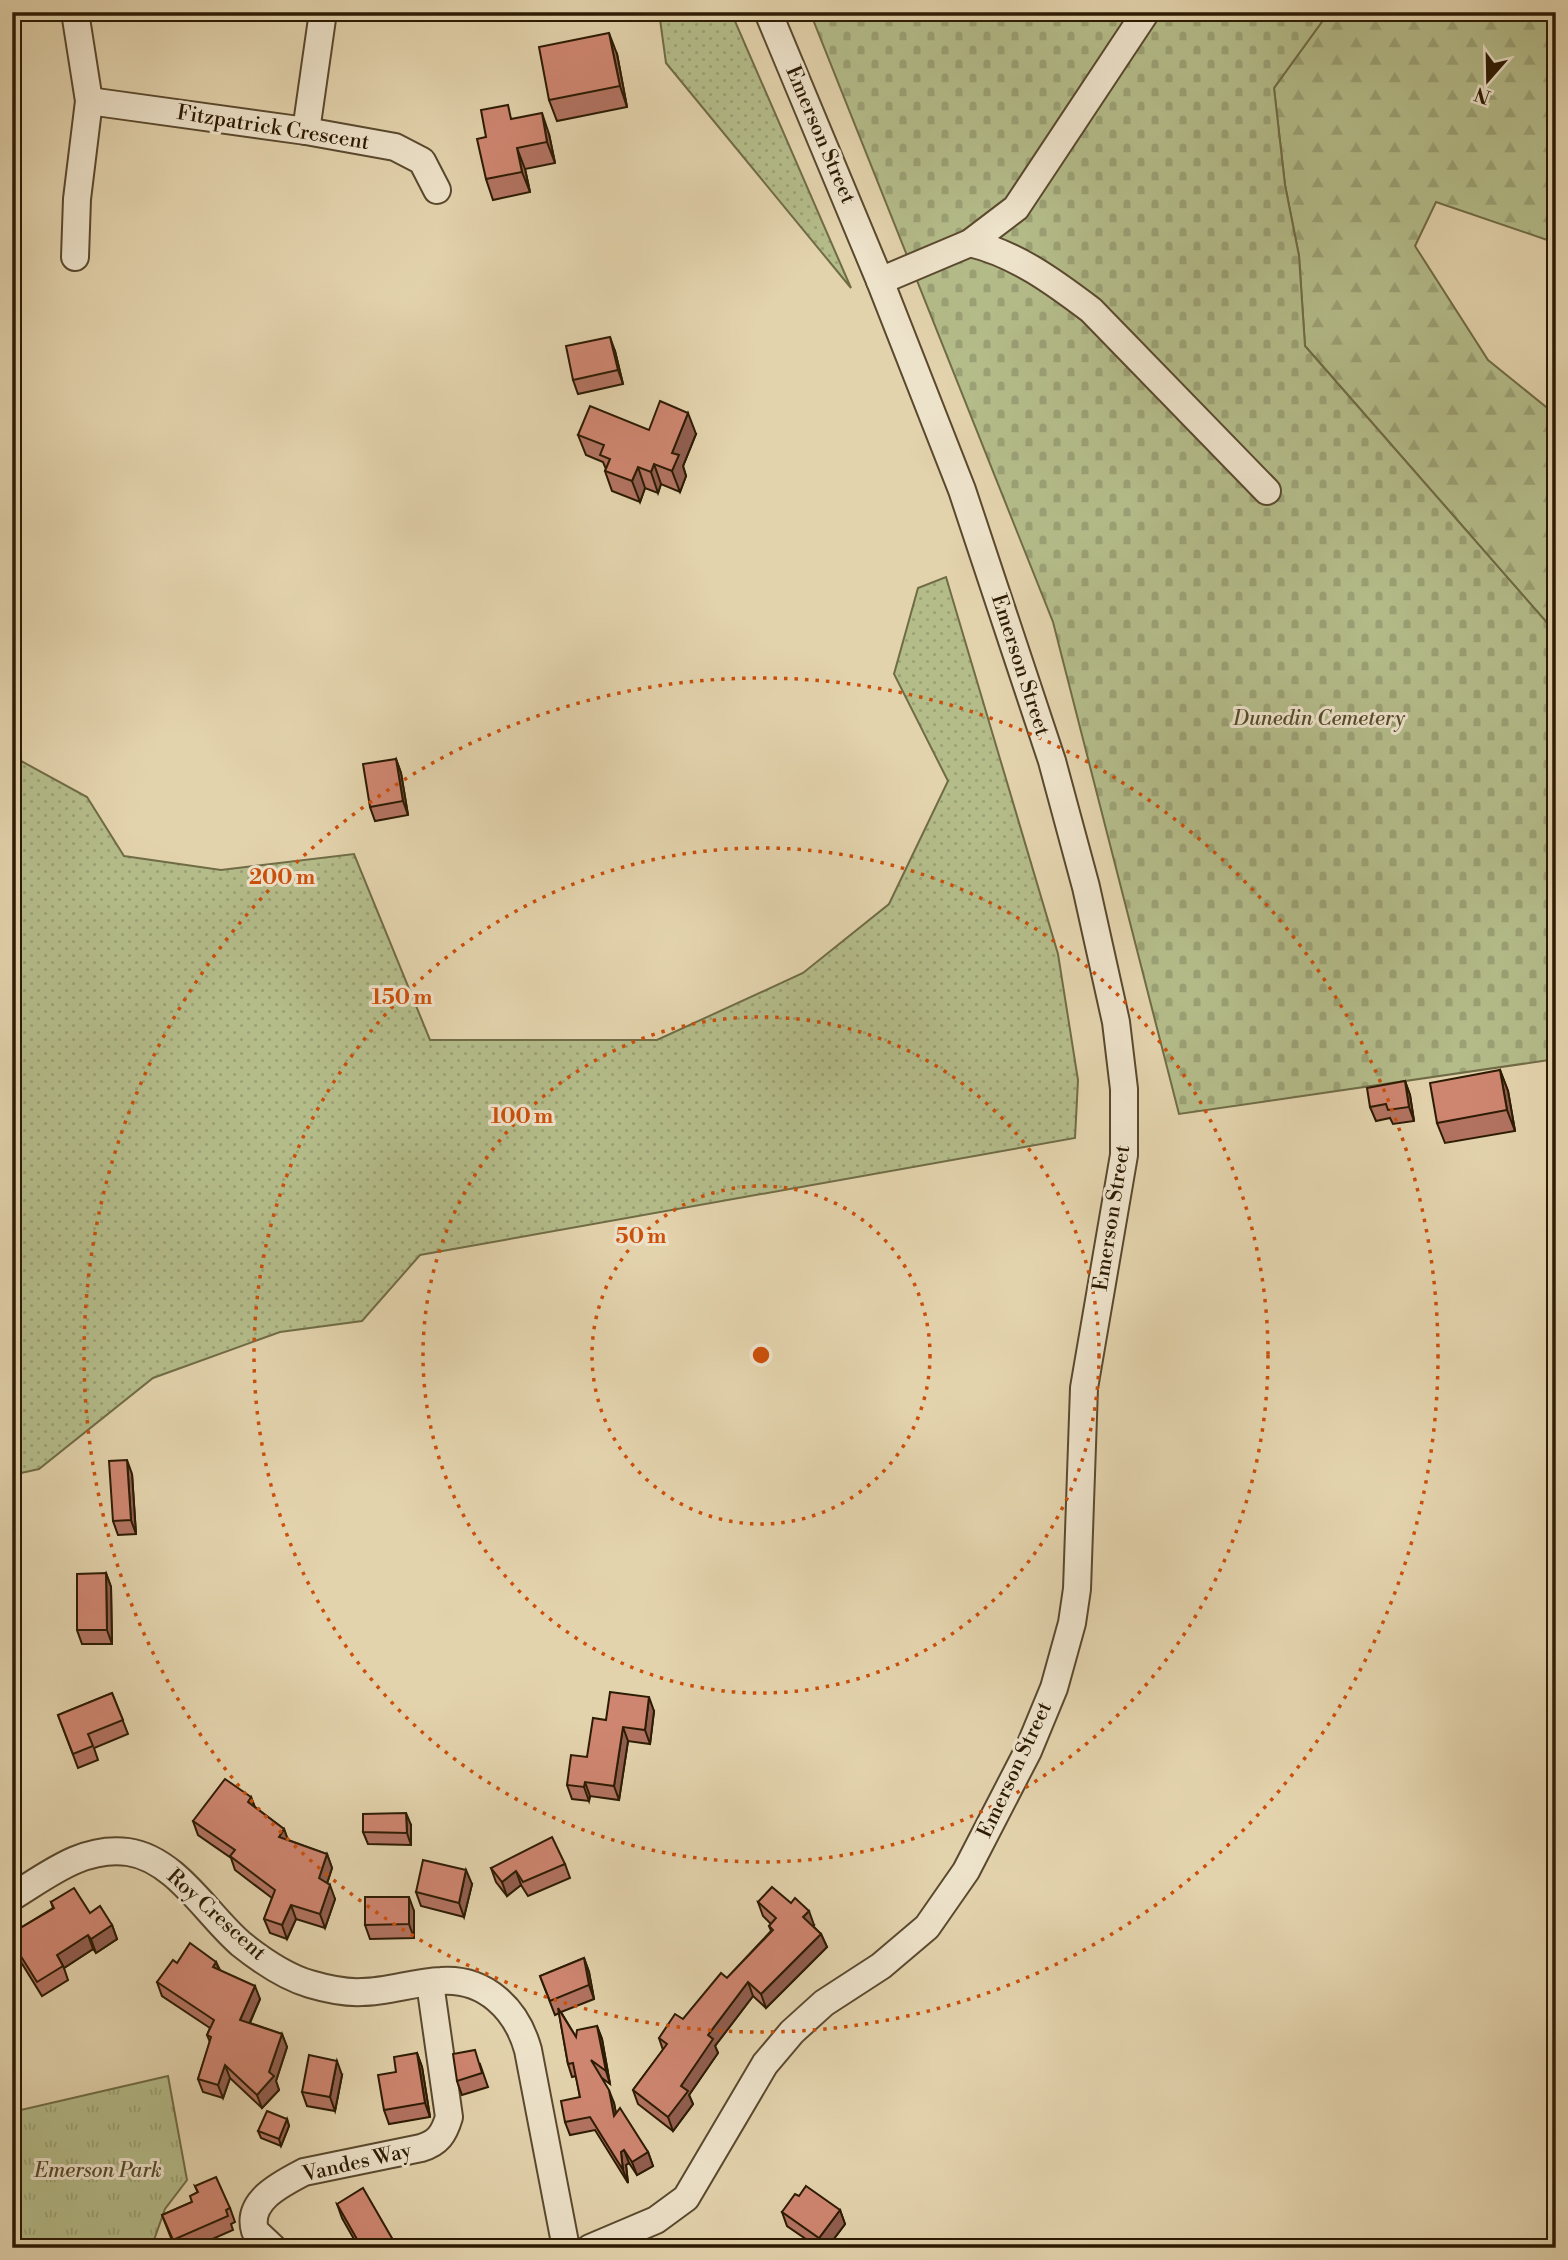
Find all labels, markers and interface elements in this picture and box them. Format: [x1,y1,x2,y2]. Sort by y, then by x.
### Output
north arrow [1452,46,1522,116]
street label: Emerson Street [779,62,861,208]
text: N [1471,81,1494,109]
street label: Fitzpatrick Crescent [175,100,372,156]
street label: Emerson Street [985,591,1055,740]
park label: Dunedin Cemetery [1232,706,1406,732]
text: 200 m [249,865,315,891]
text: 150 m [372,985,432,1011]
text: 100 m [491,1104,553,1130]
street label: Emerson Street [1088,1143,1136,1293]
text: 50 m [616,1224,666,1250]
centre of rings [749,1343,773,1367]
street label: Emerson Street [972,1697,1058,1842]
street label: Roy Crescent [161,1864,271,1967]
street label: Vandes Way [299,2138,415,2188]
park label: Emerson Park [33,2158,162,2184]

